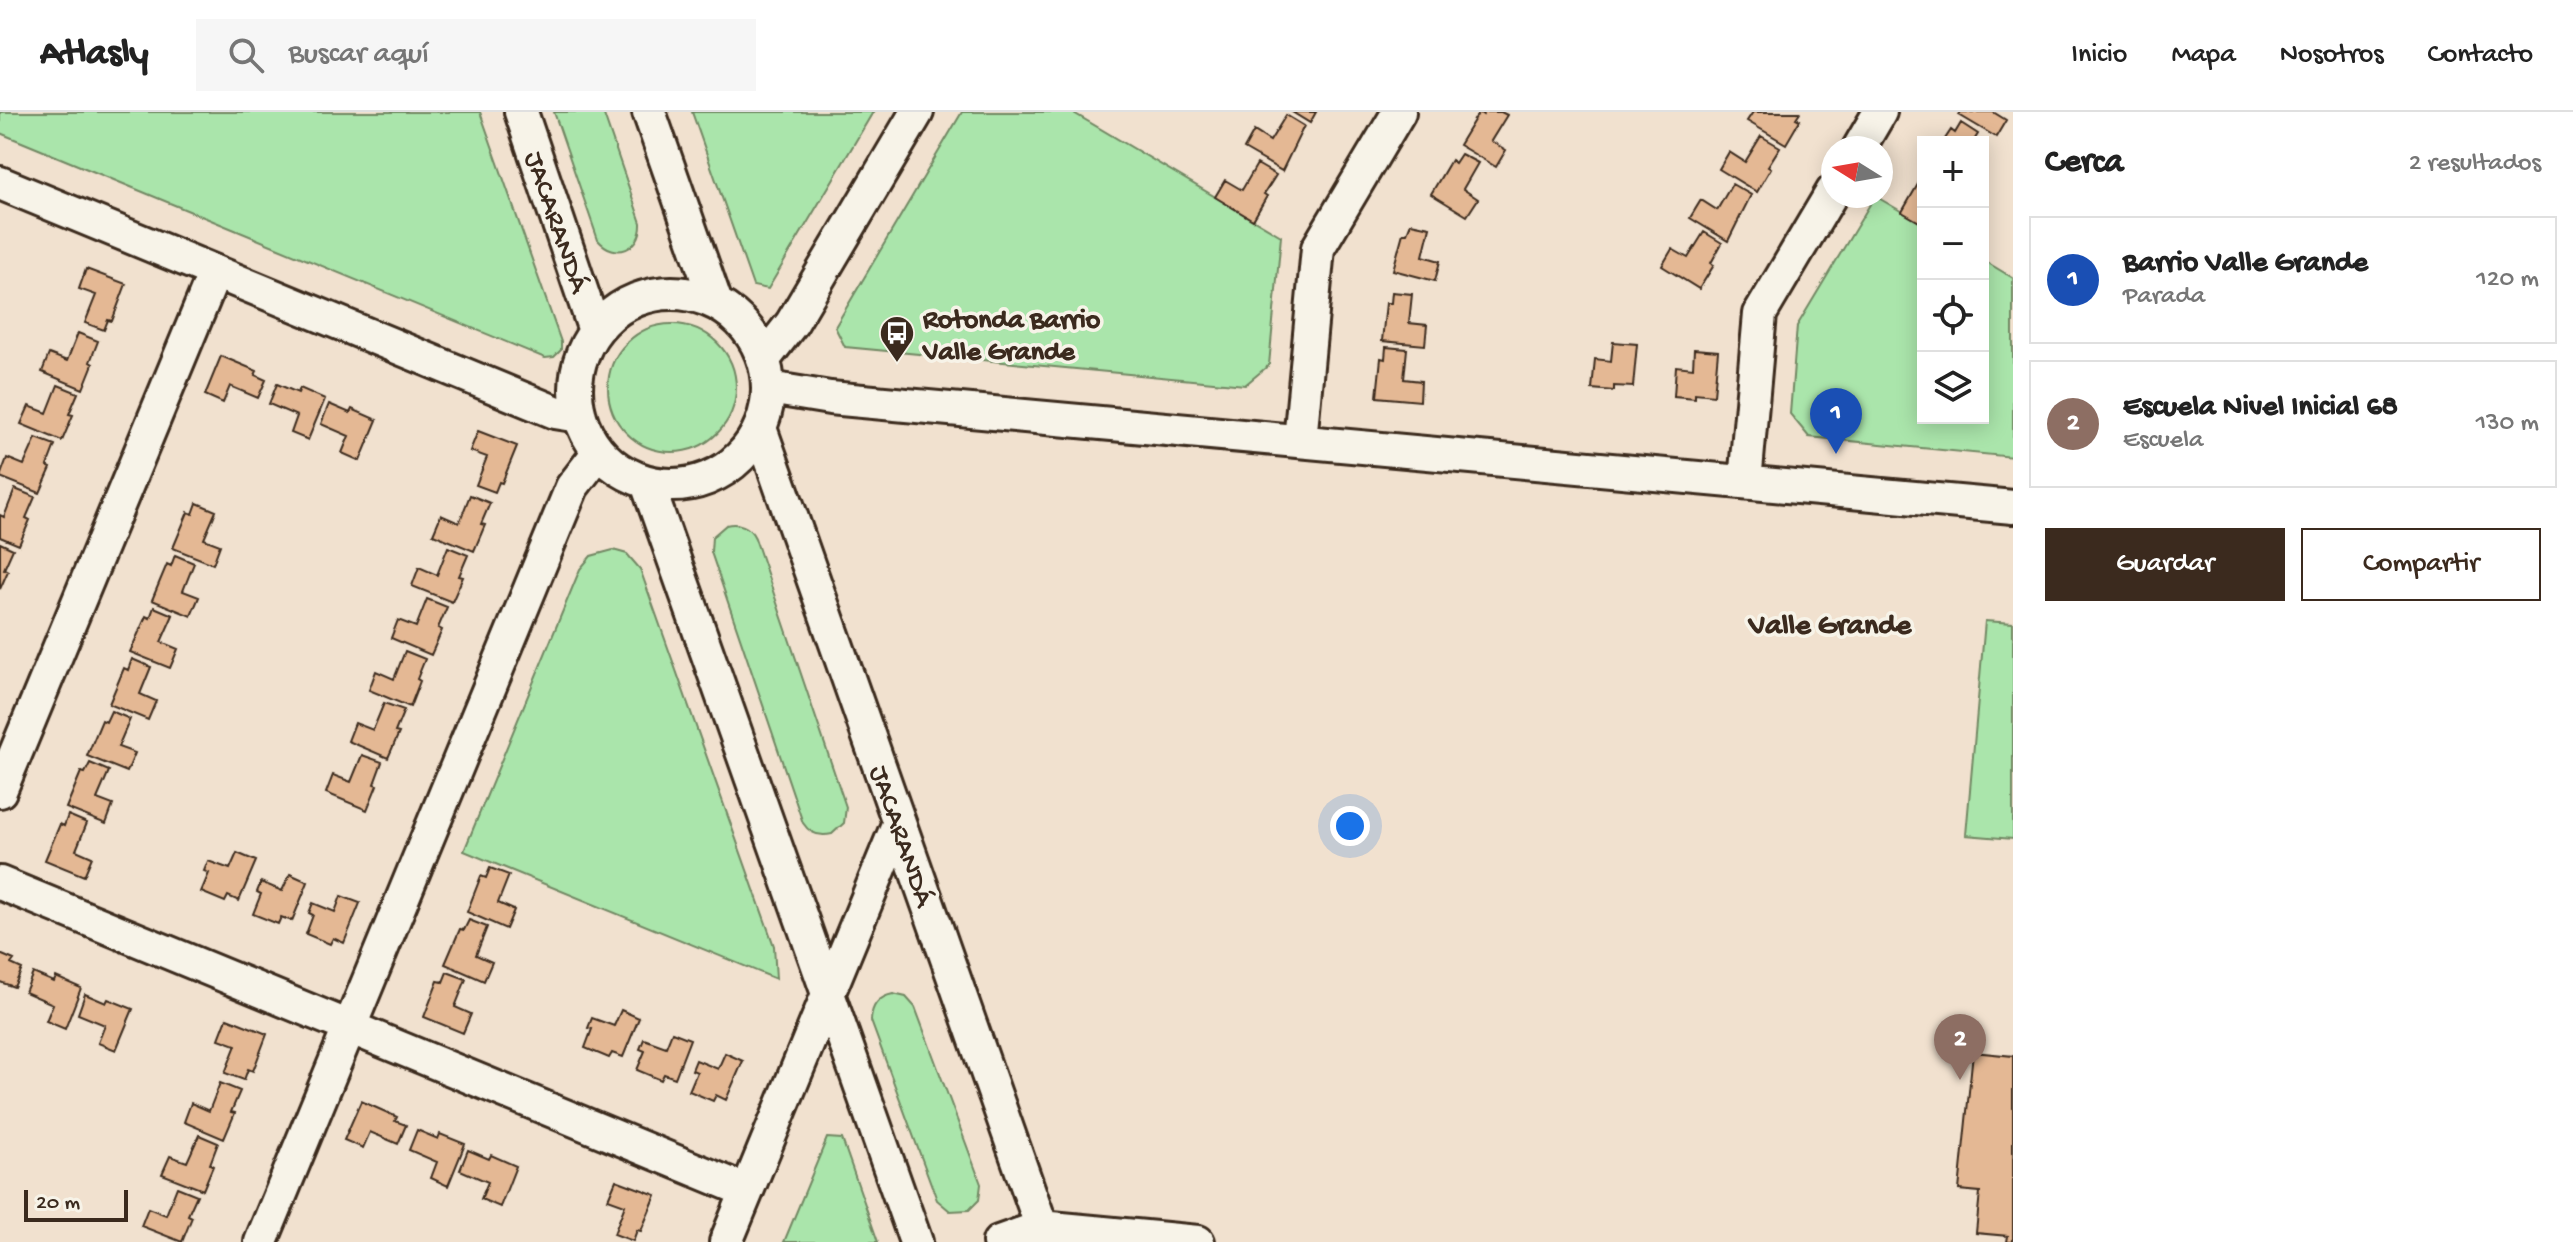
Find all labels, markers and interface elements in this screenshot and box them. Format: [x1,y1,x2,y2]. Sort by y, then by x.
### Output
search box [196,19,756,91]
text: Atlasly [40,33,148,77]
icon: search [224,33,268,77]
text: Buscar aquí [288,38,429,73]
text: Inicio [2071,39,2127,72]
text: Mapa [2171,39,2236,72]
text: Nosotros [2280,39,2384,72]
text: Contacto [2428,39,2533,72]
north arrow [1821,136,1893,208]
map controls [1917,136,1989,424]
button: + [1917,136,1989,208]
text: Cerca [2045,144,2123,184]
street label: JACARANDÁ [515,147,595,299]
text: 2 resultados [2409,149,2541,180]
button: − [1917,208,1989,280]
text: Barrio Valle Grande [2123,247,2368,282]
text: 1 [2068,265,2078,296]
text: 120 m [2476,265,2539,296]
button: locate [1917,280,1989,352]
text: Parada [2123,282,2205,313]
place label: Rotonda Barrio Valle Grande [921,305,1101,370]
bus stop icon: Rotonda Barrio Valle Grande [878,314,916,364]
button: layers [1917,352,1989,424]
pin: 1 [1810,388,1862,454]
text: Escuela Nivel Inicial 68 [2123,391,2398,426]
text: 2 [2067,409,2079,440]
text: 130 m [2476,409,2539,440]
text: Escuela [2123,426,2203,457]
button: Guardar [2045,528,2285,601]
button: Compartir [2301,528,2541,601]
district label: Valle Grande [1747,610,1913,645]
street label: JACARANDÁ [860,761,940,913]
your location [1330,806,1370,846]
pin: 2 [1934,1014,1986,1080]
scale bar [24,1186,128,1222]
text: 20 m [36,1191,80,1217]

